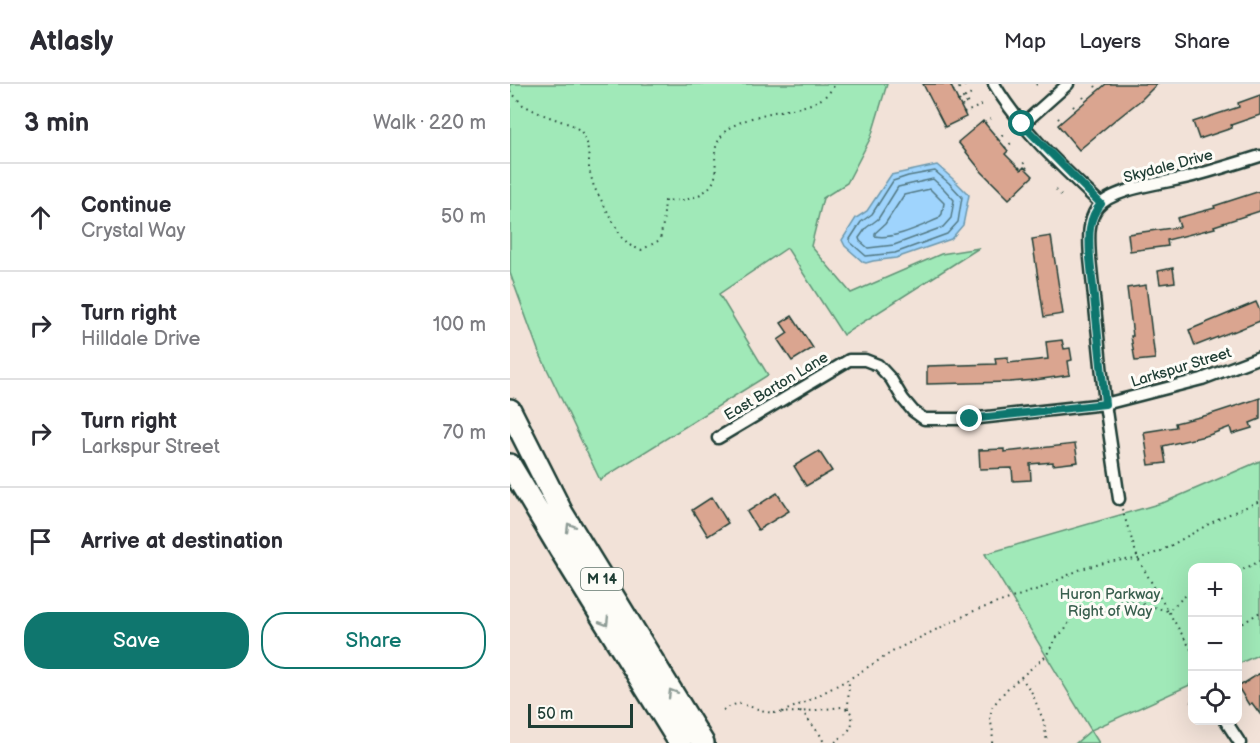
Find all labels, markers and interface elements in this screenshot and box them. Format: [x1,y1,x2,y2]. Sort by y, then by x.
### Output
text: Atlasly [30,25,113,58]
text: Map [1004,29,1046,54]
text: Layers [1079,29,1141,54]
text: Share [1174,29,1230,54]
text: 3 min [24,108,89,139]
route start [1008,110,1034,136]
text: Walk · 220 m [373,111,486,135]
street label: Skydale Drive [1121,145,1215,188]
text: Continue [81,192,171,219]
icon: ahead [24,201,57,234]
text: 50 m [441,205,486,229]
text: Crystal Way [81,219,186,243]
text: Turn right [81,300,177,327]
icon: right [24,309,57,342]
text: 100 m [433,313,486,337]
text: Hilldale Drive [81,327,200,351]
street label: Larkspur Street [1129,343,1234,392]
street label: East Barton Lane [721,348,832,425]
route end [956,405,982,431]
text: Turn right [81,408,177,435]
icon: right [24,417,57,450]
text: 70 m [442,421,486,445]
text: Larkspur Street [81,435,220,459]
one-way arrow [566,523,578,533]
icon: arrive [24,525,57,558]
text: Arrive at destination [81,528,283,555]
map controls [1188,563,1242,725]
button: + [1188,563,1242,617]
road number: M 14 [581,568,623,590]
park label: Huron Parkway Right of Way [1060,585,1161,621]
button: Save [24,612,249,669]
button: Share [261,612,486,669]
one-way arrow [598,616,610,626]
button: − [1188,617,1242,671]
button: locate [1188,671,1242,725]
one-way arrow [668,689,680,699]
scale bar [528,701,633,728]
text: 50 m [537,705,573,724]

